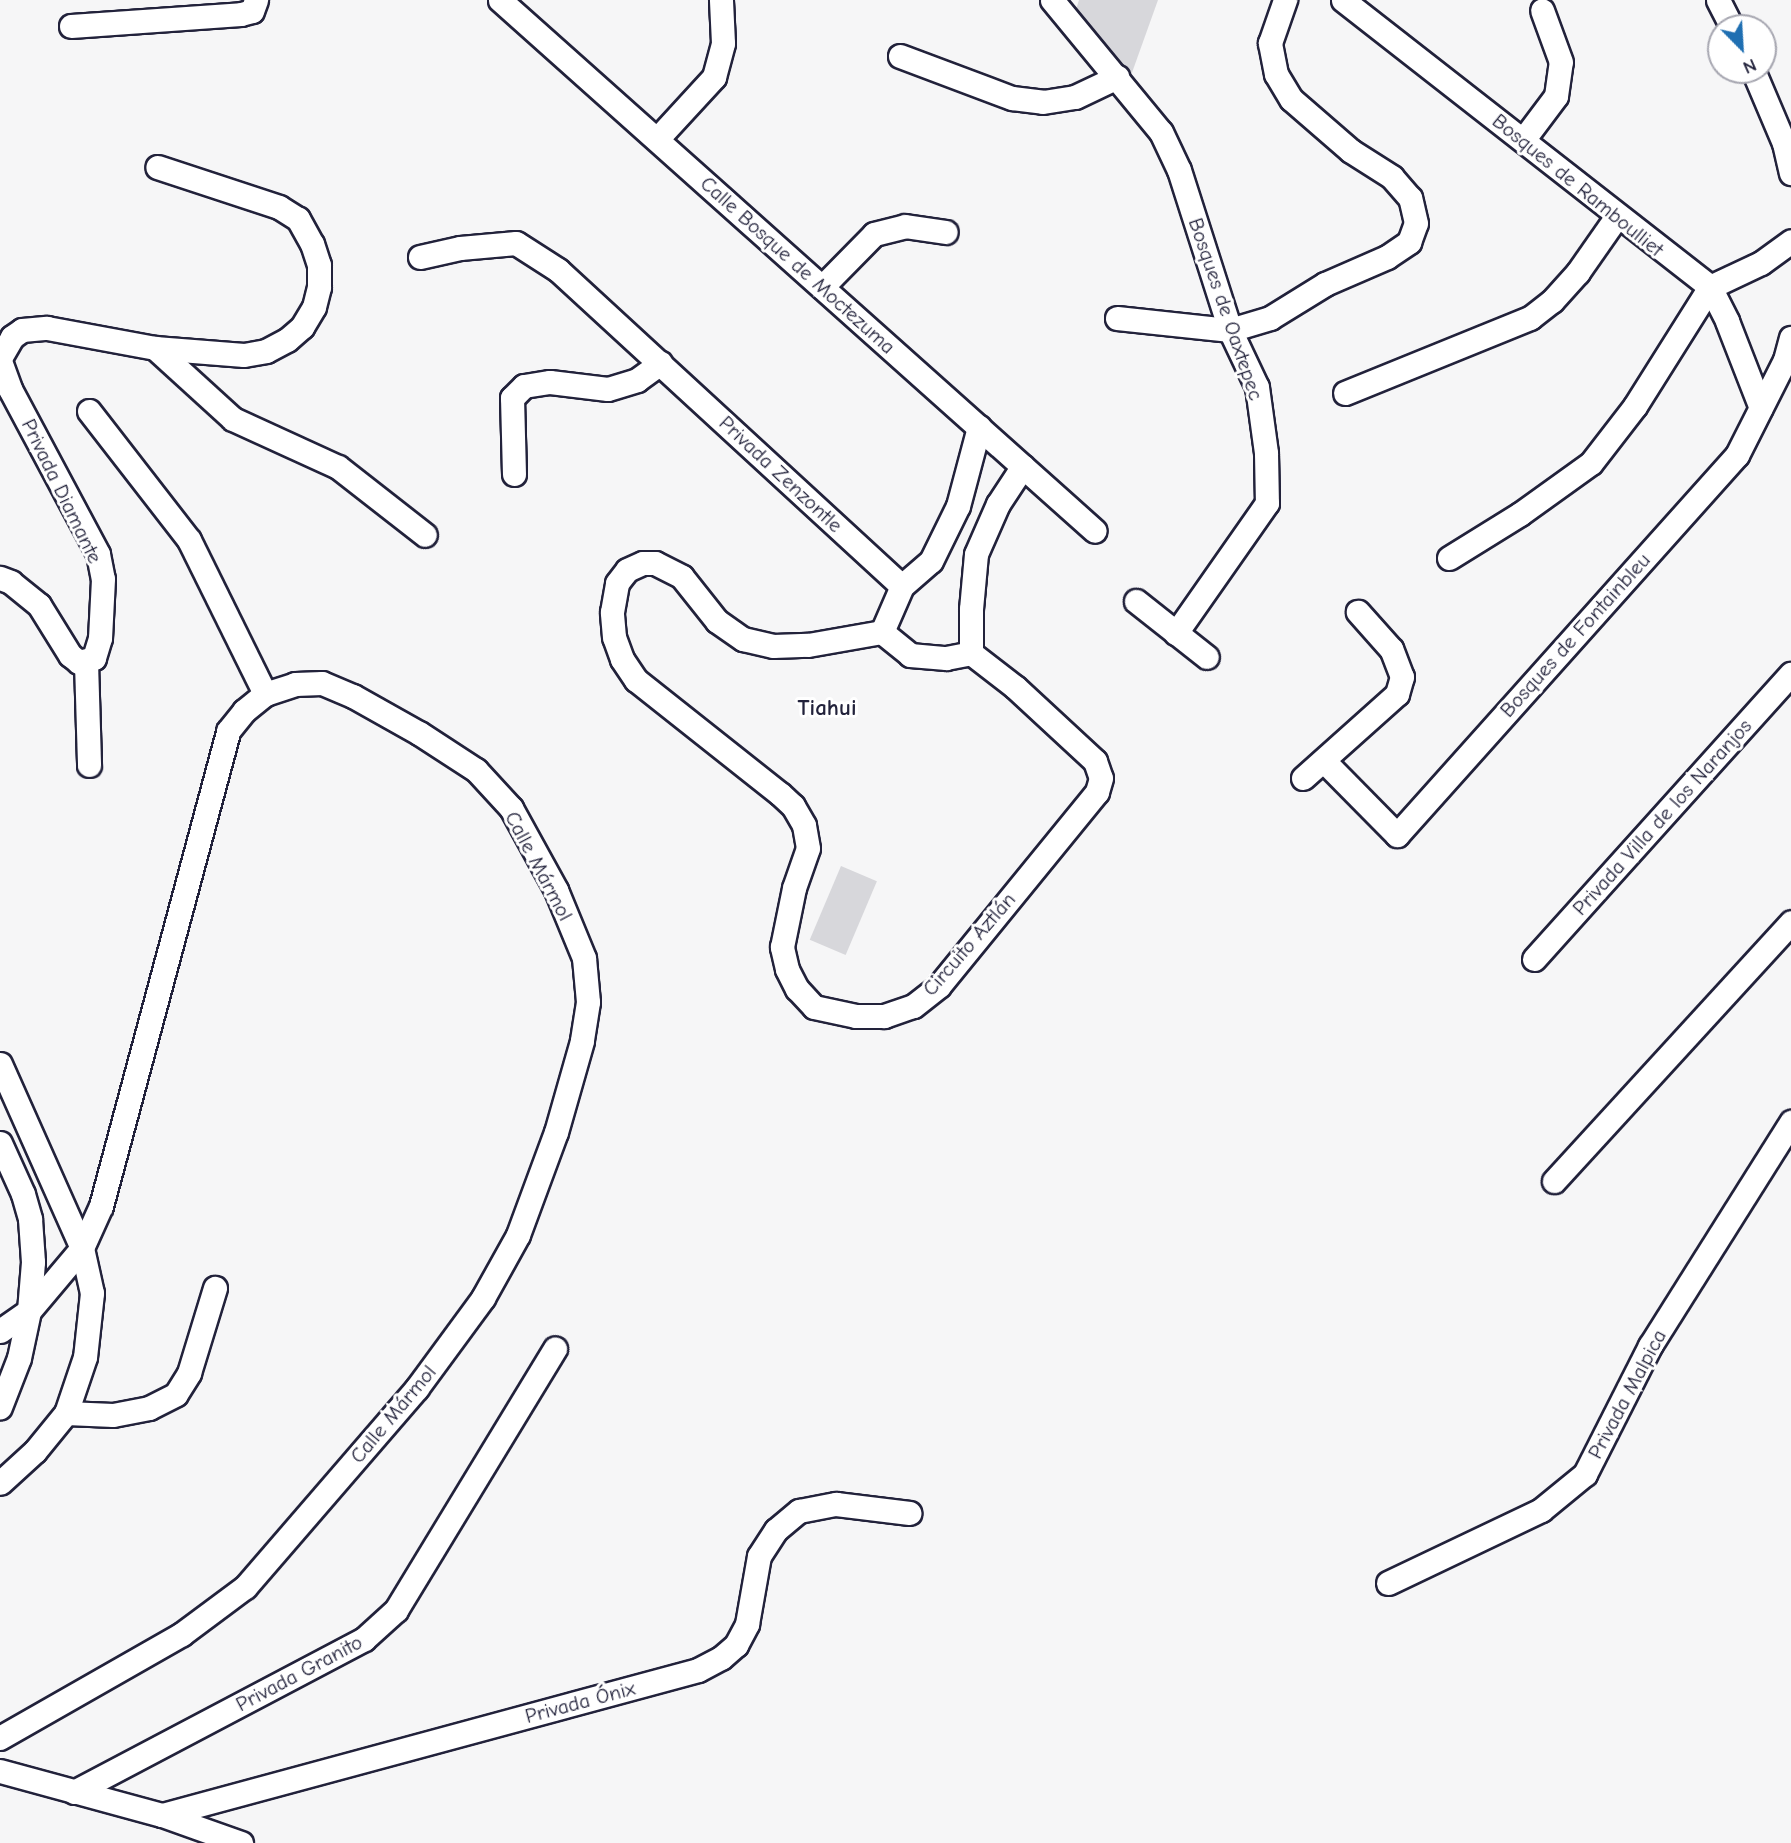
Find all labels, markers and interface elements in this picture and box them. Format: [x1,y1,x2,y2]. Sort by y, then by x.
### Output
north arrow [1707,14,1777,84]
text: N [1740,54,1760,79]
street label: Bosques de Ramboulliet [1487,108,1669,262]
street label: Calle Bosque de Moctezuma [695,171,901,359]
street label: Bosques de Oaxtepec [1183,215,1269,403]
street label: Privada Zenzontle [714,410,848,538]
street label: Privada Diamante [16,415,108,567]
street label: Bosques de Fontainbleu [1495,548,1655,722]
district label: Tiahui [798,694,856,722]
street label: Privada Villa de los Naranjos [1567,714,1757,920]
street label: Calle Mármol [500,807,578,925]
street label: Circuito Aztlán [917,887,1021,1001]
street label: Privada Malpica [1582,1325,1672,1463]
street label: Calle Mármol [345,1360,441,1468]
street label: Privada Granito [231,1629,367,1717]
street label: Privada Ónix [522,1675,638,1729]

